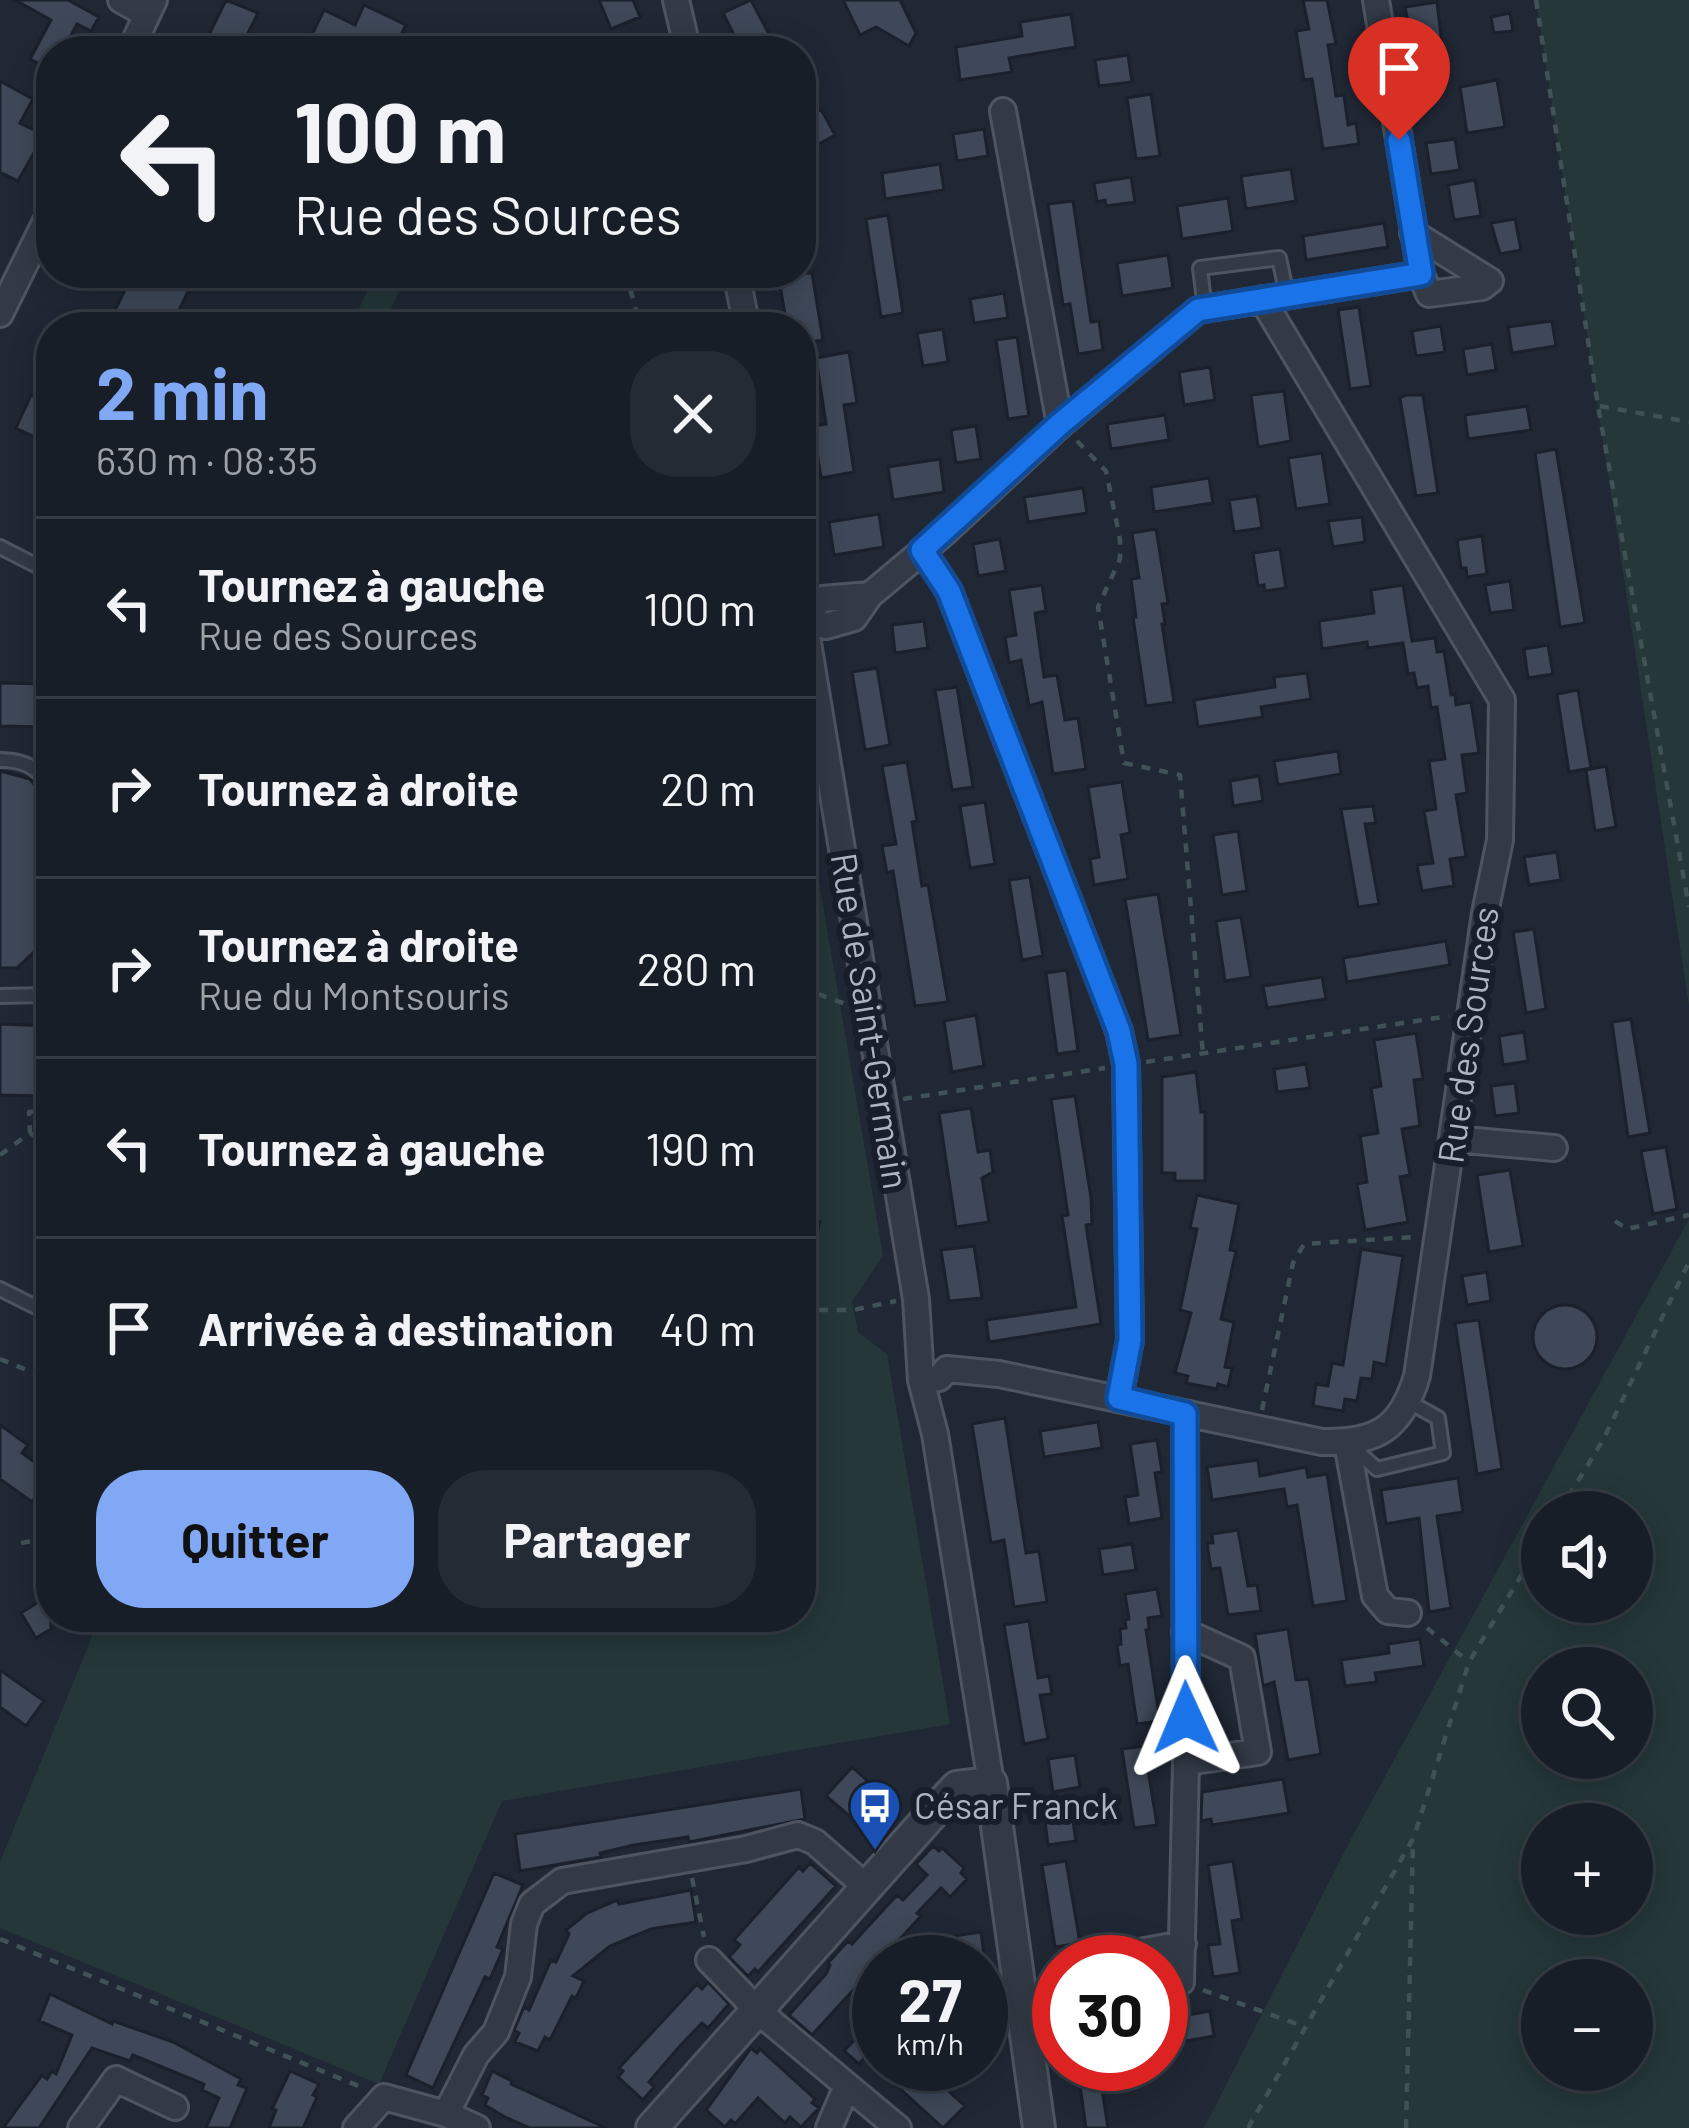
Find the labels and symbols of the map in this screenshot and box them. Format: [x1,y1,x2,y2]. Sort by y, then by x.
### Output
pin [1348,17,1450,140]
street label: Rue de Saint-Germain [824,850,919,1192]
street label: Rue des Sources [1427,904,1506,1166]
position arrow [1123,1655,1249,1781]
bus stop icon: César Franck [847,1778,903,1852]
place label: César Franck [914,1783,1118,1826]
speed limit sign: 30 [1032,1935,1188,2091]

